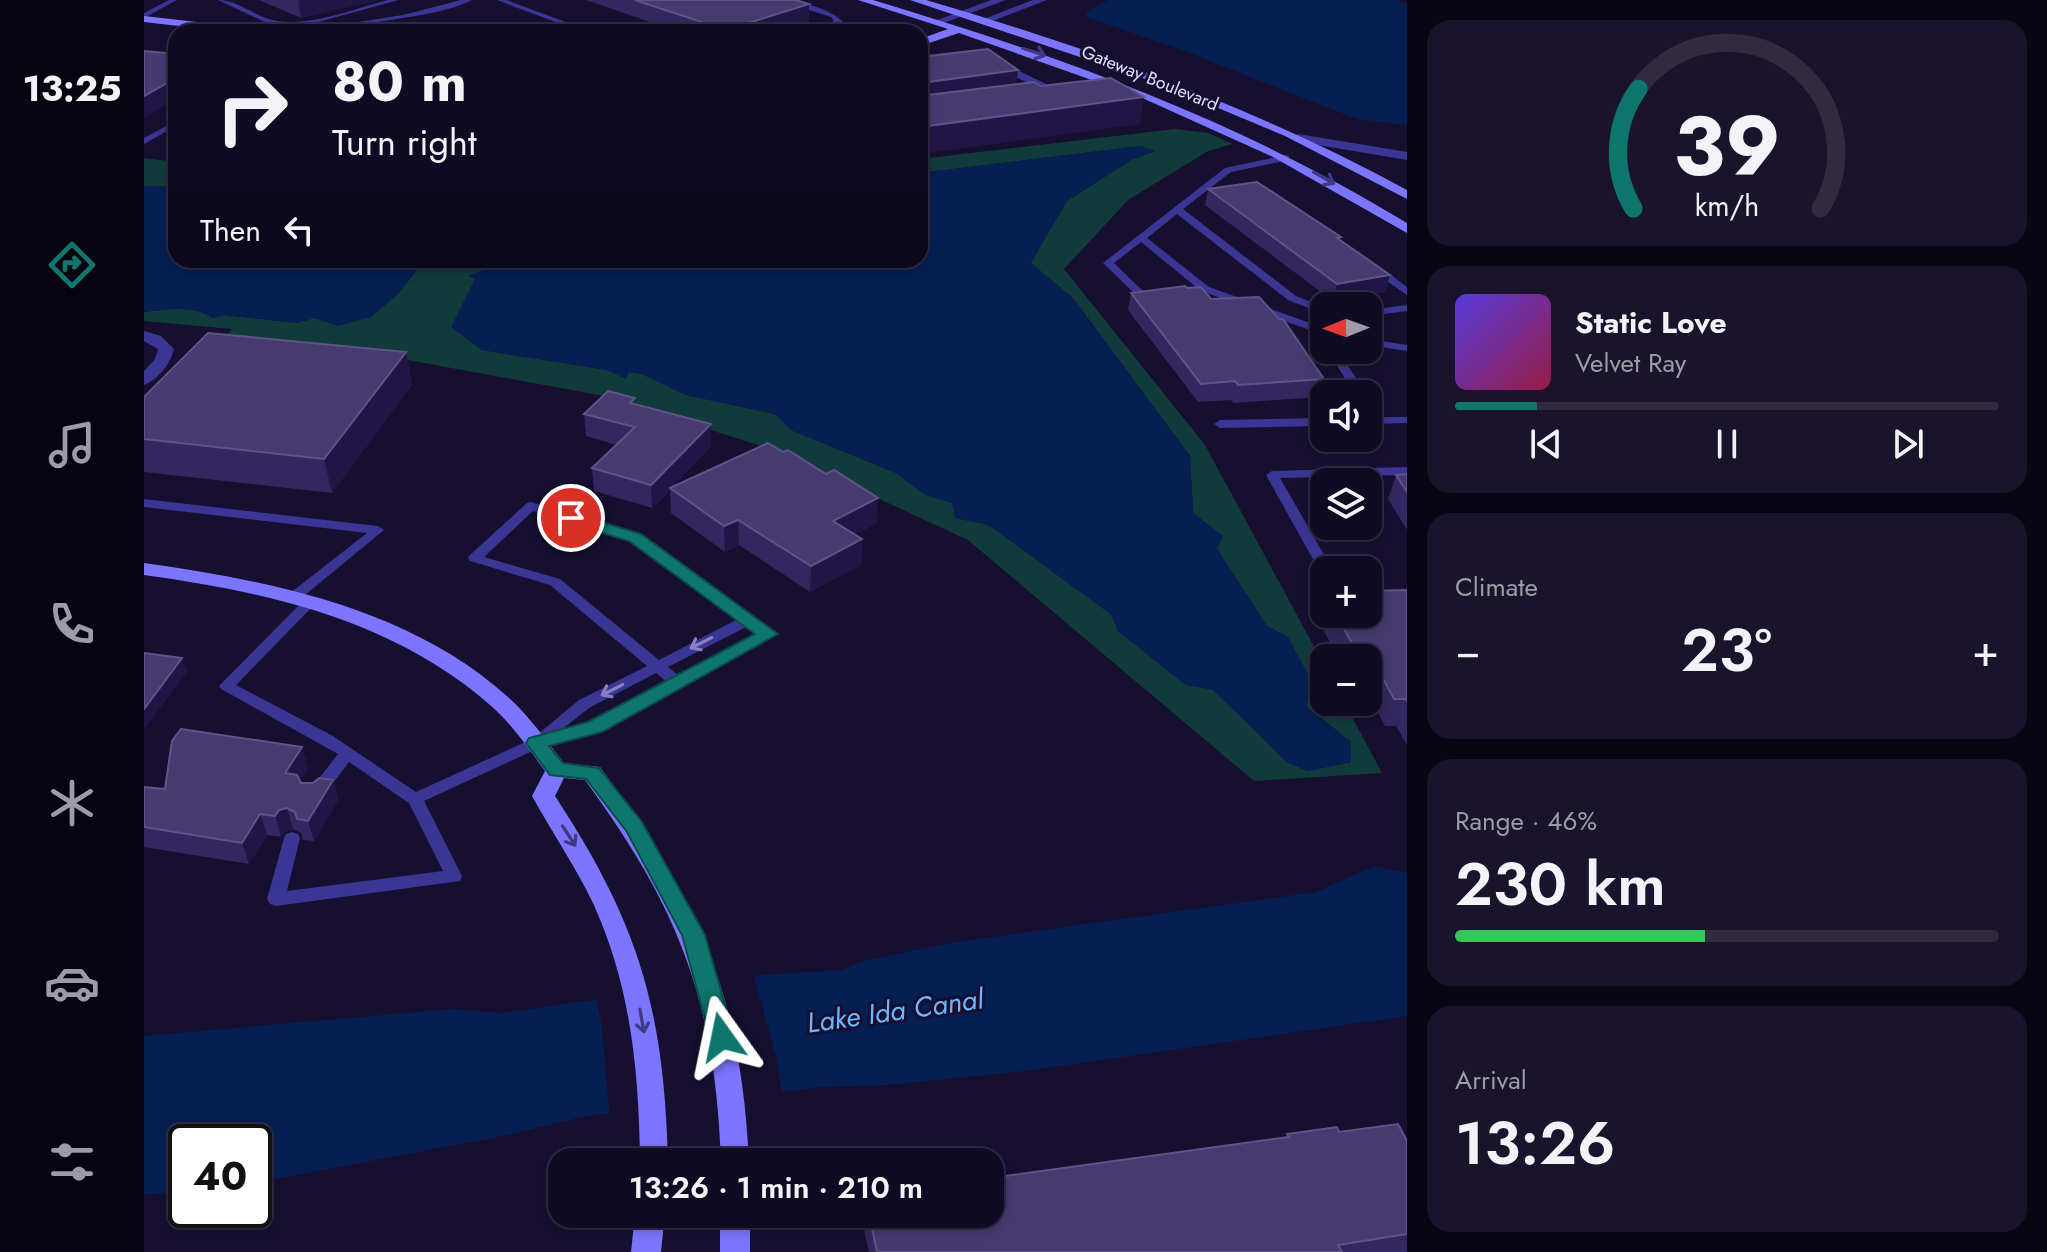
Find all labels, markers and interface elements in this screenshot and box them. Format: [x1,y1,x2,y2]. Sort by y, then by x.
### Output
street label: Gateway Boulevard [1078,39,1222,117]
text: 80 m [332,41,467,122]
one-way arrow [1021,45,1047,60]
icon: right [200,56,304,160]
text: 13:25 [22,62,122,114]
text: 39 [1673,86,1781,206]
text: Turn right [332,116,477,168]
one-way arrow [1311,171,1335,186]
text: km/h [1695,185,1759,227]
icon: left [277,208,321,252]
text: Then [200,209,261,252]
icon: directions [44,237,100,293]
north arrow [1310,292,1382,364]
map controls [1310,292,1382,716]
text: Static Love [1575,301,1727,344]
text: Velvet Ray [1575,344,1686,382]
button: sound [1310,380,1382,452]
icon: music [44,417,100,473]
icon: previous [1524,422,1568,466]
icon: pause [1705,422,1749,466]
icon: next [1886,422,1930,466]
button: layers [1310,468,1382,540]
pin [537,484,605,552]
icon: arrive [549,496,593,540]
button: + [1310,556,1382,628]
text: Climate [1455,568,1538,606]
icon: phone [44,596,100,652]
text: 23° [1681,607,1772,694]
text: − [1455,619,1481,683]
text: + [1972,619,1999,683]
one-way arrow [689,636,713,652]
button: − [1310,644,1382,716]
one-way arrow [600,683,624,698]
icon: climate [44,775,100,831]
text: Range · 46% [1455,802,1597,840]
one-way arrow [561,825,577,847]
text: 230 km [1455,841,1666,928]
icon: car [44,955,100,1011]
water label: Lake Ida Canal [804,978,988,1044]
position arrow [680,995,764,1079]
one-way arrow [635,1007,650,1033]
text: Arrival [1455,1061,1527,1099]
text: 13:26 [1455,1100,1615,1187]
speed limit sign: 40 [168,1124,272,1228]
icon: filters [44,1134,100,1190]
text: 13:26 · 1 min · 210 m [629,1166,923,1209]

